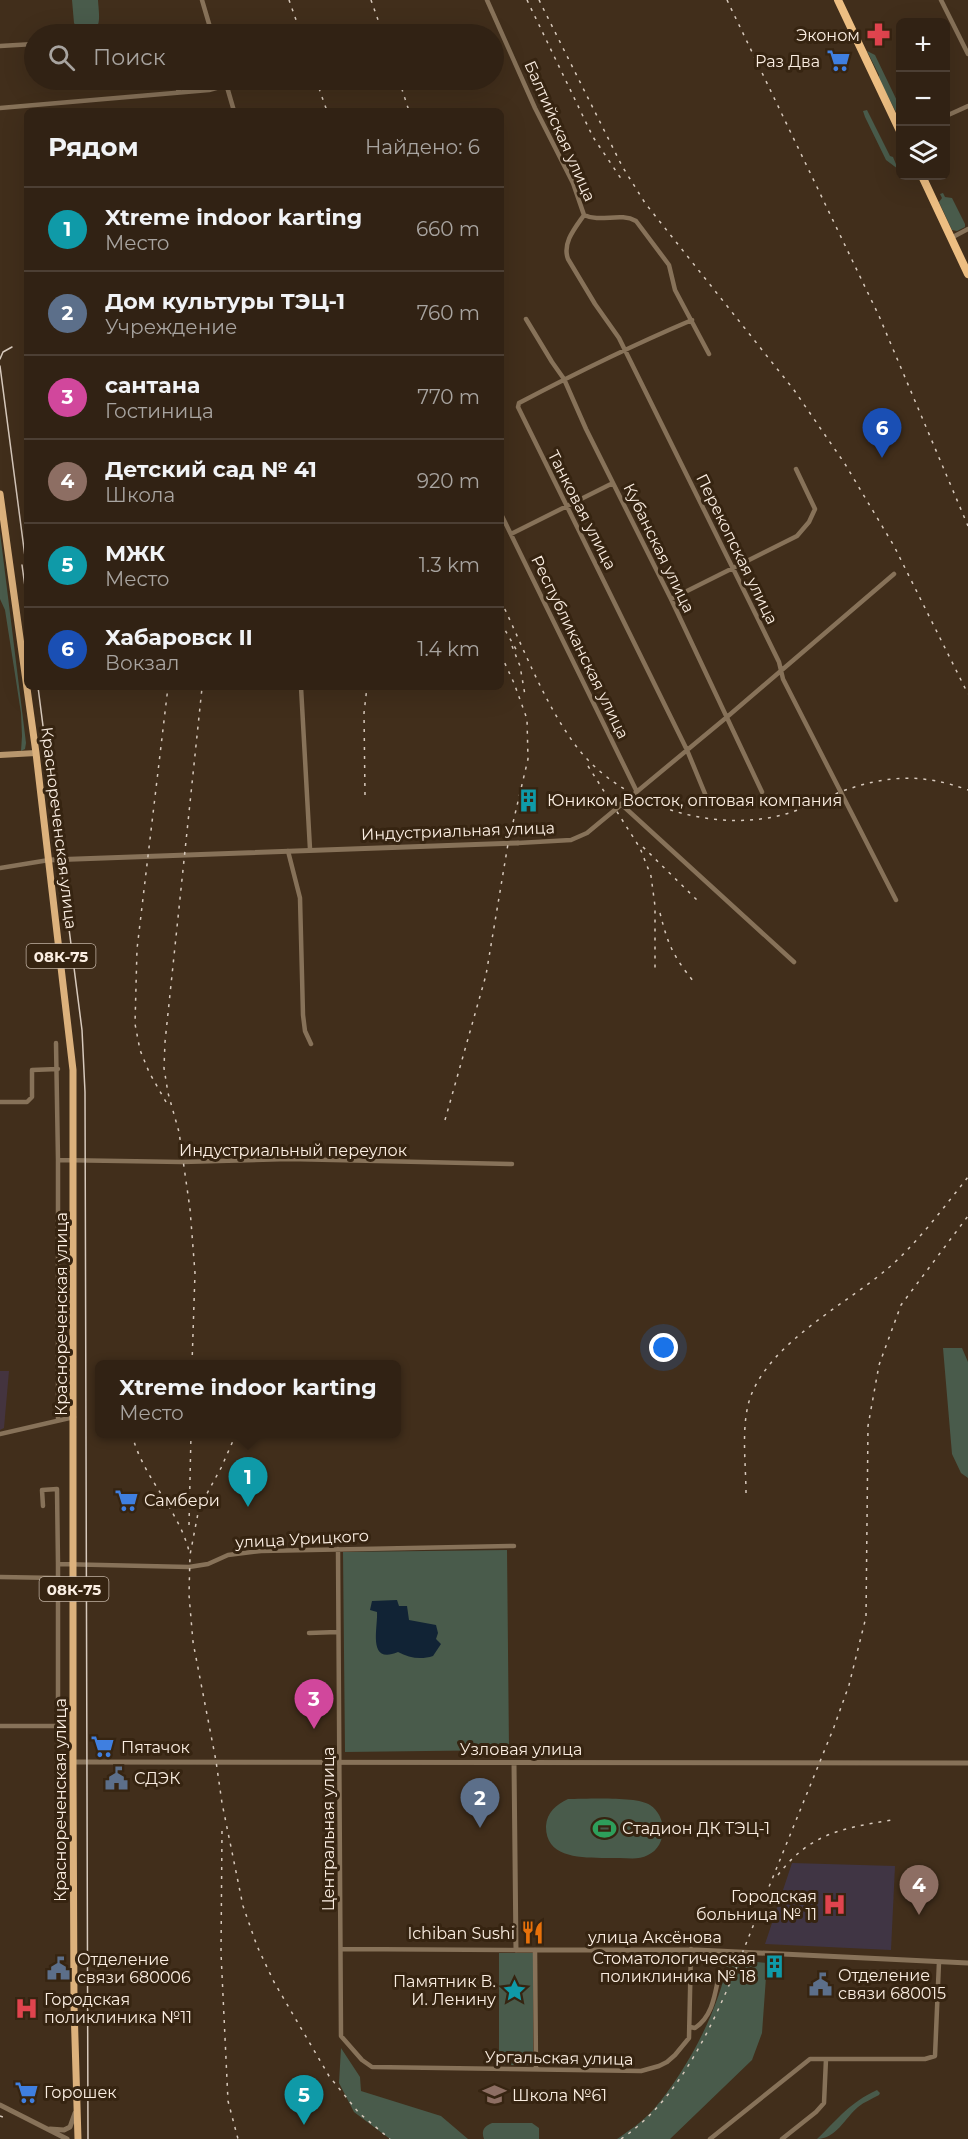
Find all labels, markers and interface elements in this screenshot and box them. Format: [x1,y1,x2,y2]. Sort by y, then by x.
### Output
map controls [896,18,950,180]
button: + [896,18,950,72]
pharmacy icon: Эконом [865,22,891,48]
search box [24,24,504,90]
place label: Эконом [796,26,860,45]
icon: search [45,41,78,74]
text: Поиск [93,44,165,71]
supermarket icon: Раз Два [825,48,851,74]
place label: Раз Два [755,52,820,71]
street label: Балтийская улица [520,58,600,204]
button: − [896,72,950,126]
button: layers [896,126,950,180]
text: Рядом [48,131,139,163]
text: Найдено: 6 [365,135,480,159]
text: Xtreme indoor karting [105,204,362,231]
text: 1 [64,217,71,241]
text: 660 m [416,217,480,241]
text: Место [105,231,169,255]
text: Дом культуры ТЭЦ-1 [105,288,345,315]
text: 2 [62,301,73,325]
text: 760 m [417,301,480,325]
text: Учреждение [105,315,237,339]
text: сантана [105,372,200,399]
text: 3 [62,385,73,409]
text: 770 m [417,385,480,409]
text: Гостиница [105,399,214,423]
pin: 6 [862,408,902,458]
street label: Танковая улица [544,447,620,573]
text: Детский сад № 41 [105,456,317,483]
text: 4 [61,469,74,493]
text: 920 m [417,469,480,493]
street label: Перекопская улица [692,471,782,627]
street label: Кубанская улица [619,480,699,616]
text: Школа [105,483,175,507]
text: МЖК [105,540,165,567]
street label: Республиканская улица [527,552,633,742]
text: 5 [62,553,73,577]
text: 1.3 km [419,553,480,577]
text: Место [105,567,169,591]
text: Хабаровск II [105,624,253,651]
text: 6 [61,637,74,661]
text: 1.4 km [417,637,480,661]
text: Вокзал [105,651,179,675]
street label: Краснореченская улица [37,726,81,930]
building icon: Юником Восток, оптовая компания [516,787,542,813]
place label: Юником Восток, оптовая компания [547,791,842,810]
street label: Индустриальная улица [361,818,555,844]
road number: 08К-75 [26,944,96,968]
street label: Индустриальный переулок [179,1141,408,1160]
street label: Краснореченская улица [52,1212,71,1416]
your location [649,1333,678,1362]
popup [95,1360,401,1438]
text: Xtreme indoor karting [119,1374,377,1401]
text: Место [119,1401,184,1425]
pin: 1 [228,1458,268,1507]
supermarket icon: Самбери [113,1487,139,1513]
place label: Самбери [144,1491,220,1510]
street label: улица Урицкого [234,1526,369,1552]
road number: 08К-75 [40,1577,109,1601]
pin: 3 [294,1680,334,1729]
street label: Краснореченская улица [51,1698,70,1902]
supermarket icon: Пятачок [90,1734,116,1760]
place label: Пятачок [121,1738,191,1757]
street label: Узловая улица [460,1740,582,1759]
street label: Центральная улица [319,1747,338,1911]
public building icon: СДЭК [103,1765,129,1791]
place label: СДЭК [134,1769,180,1788]
pin: 2 [460,1778,500,1828]
sports icon: Стадион ДК ТЭЦ-1 [591,1815,617,1841]
place label: Стадион ДК ТЭЦ-1 [622,1819,770,1838]
pin: 4 [900,1866,938,1915]
place label: Городская больница № 11 [696,1887,817,1924]
hospital icon: Городская больница № 11 [822,1892,848,1918]
restaurant icon: Ichiban Sushi [520,1920,546,1946]
place label: Ichiban Sushi [407,1924,515,1943]
street label: улица Аксёнова [587,1928,722,1947]
place label: Стоматологическая поликлиника № 18 [593,1949,756,1986]
place label: Отделение связи 680006 [77,1950,191,1987]
building icon: Стоматологическая поликлиника № 18 [761,1954,787,1980]
public building icon: Отделение связи 680006 [46,1955,72,1981]
place label: Отделение связи 680015 [838,1966,946,2003]
public building icon: Отделение связи 680015 [807,1971,833,1997]
place label: Памятник В. И. Ленину [393,1972,496,2009]
place icon: Памятник В. И. Ленину [501,1977,527,2003]
place label: Городская поликлиника №11 [44,1990,192,2027]
hospital icon: Городская поликлиника №11 [13,1995,39,2021]
street label: Ургальская улица [485,2047,633,2069]
pin: 5 [284,2076,324,2125]
supermarket icon: Горошек [13,2079,39,2105]
school or university icon: Школа №61 [481,2082,507,2108]
place label: Горошек [44,2083,117,2102]
place label: Школа №61 [512,2086,607,2105]

